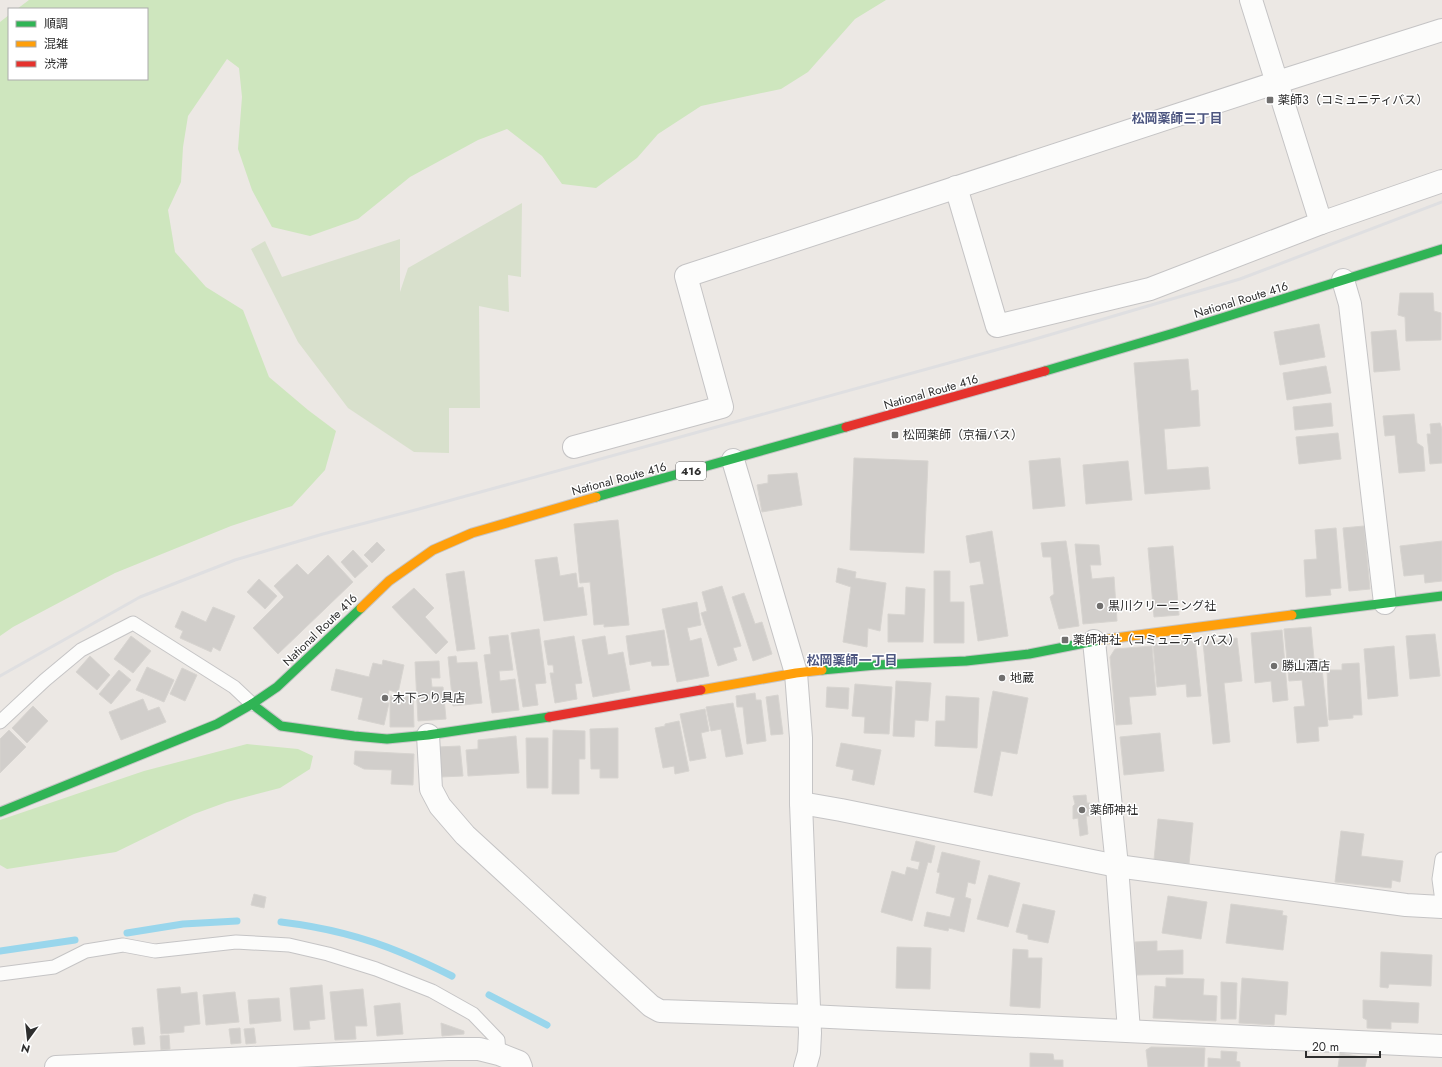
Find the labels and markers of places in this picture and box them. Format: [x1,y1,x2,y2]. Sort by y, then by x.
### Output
place label: 薬師３（コミュニティバス） [1278,91,1428,109]
marker: 薬師３（コミュニティバス） [1265,95,1275,105]
place label: 松岡薬師（京福バス） [903,426,1023,444]
marker: 松岡薬師（京福バス） [890,430,900,440]
place label: 黒川クリーニング社 [1108,597,1216,615]
marker: 黒川クリーニング社 [1095,601,1105,611]
place label: 薬師神社（コミュニティバス） [1073,631,1240,649]
marker: 薬師神社（コミュニティバス） [1060,635,1070,645]
place label: 勝山酒店 [1282,657,1330,675]
marker: 勝山酒店 [1269,661,1279,671]
place label: 地蔵 [1010,669,1034,687]
marker: 地蔵 [997,673,1007,683]
place label: 木下つり具店 [393,689,465,707]
marker: 木下つり具店 [380,693,390,703]
place label: 薬師神社 [1090,801,1138,819]
marker: 薬師神社 [1077,805,1087,815]

